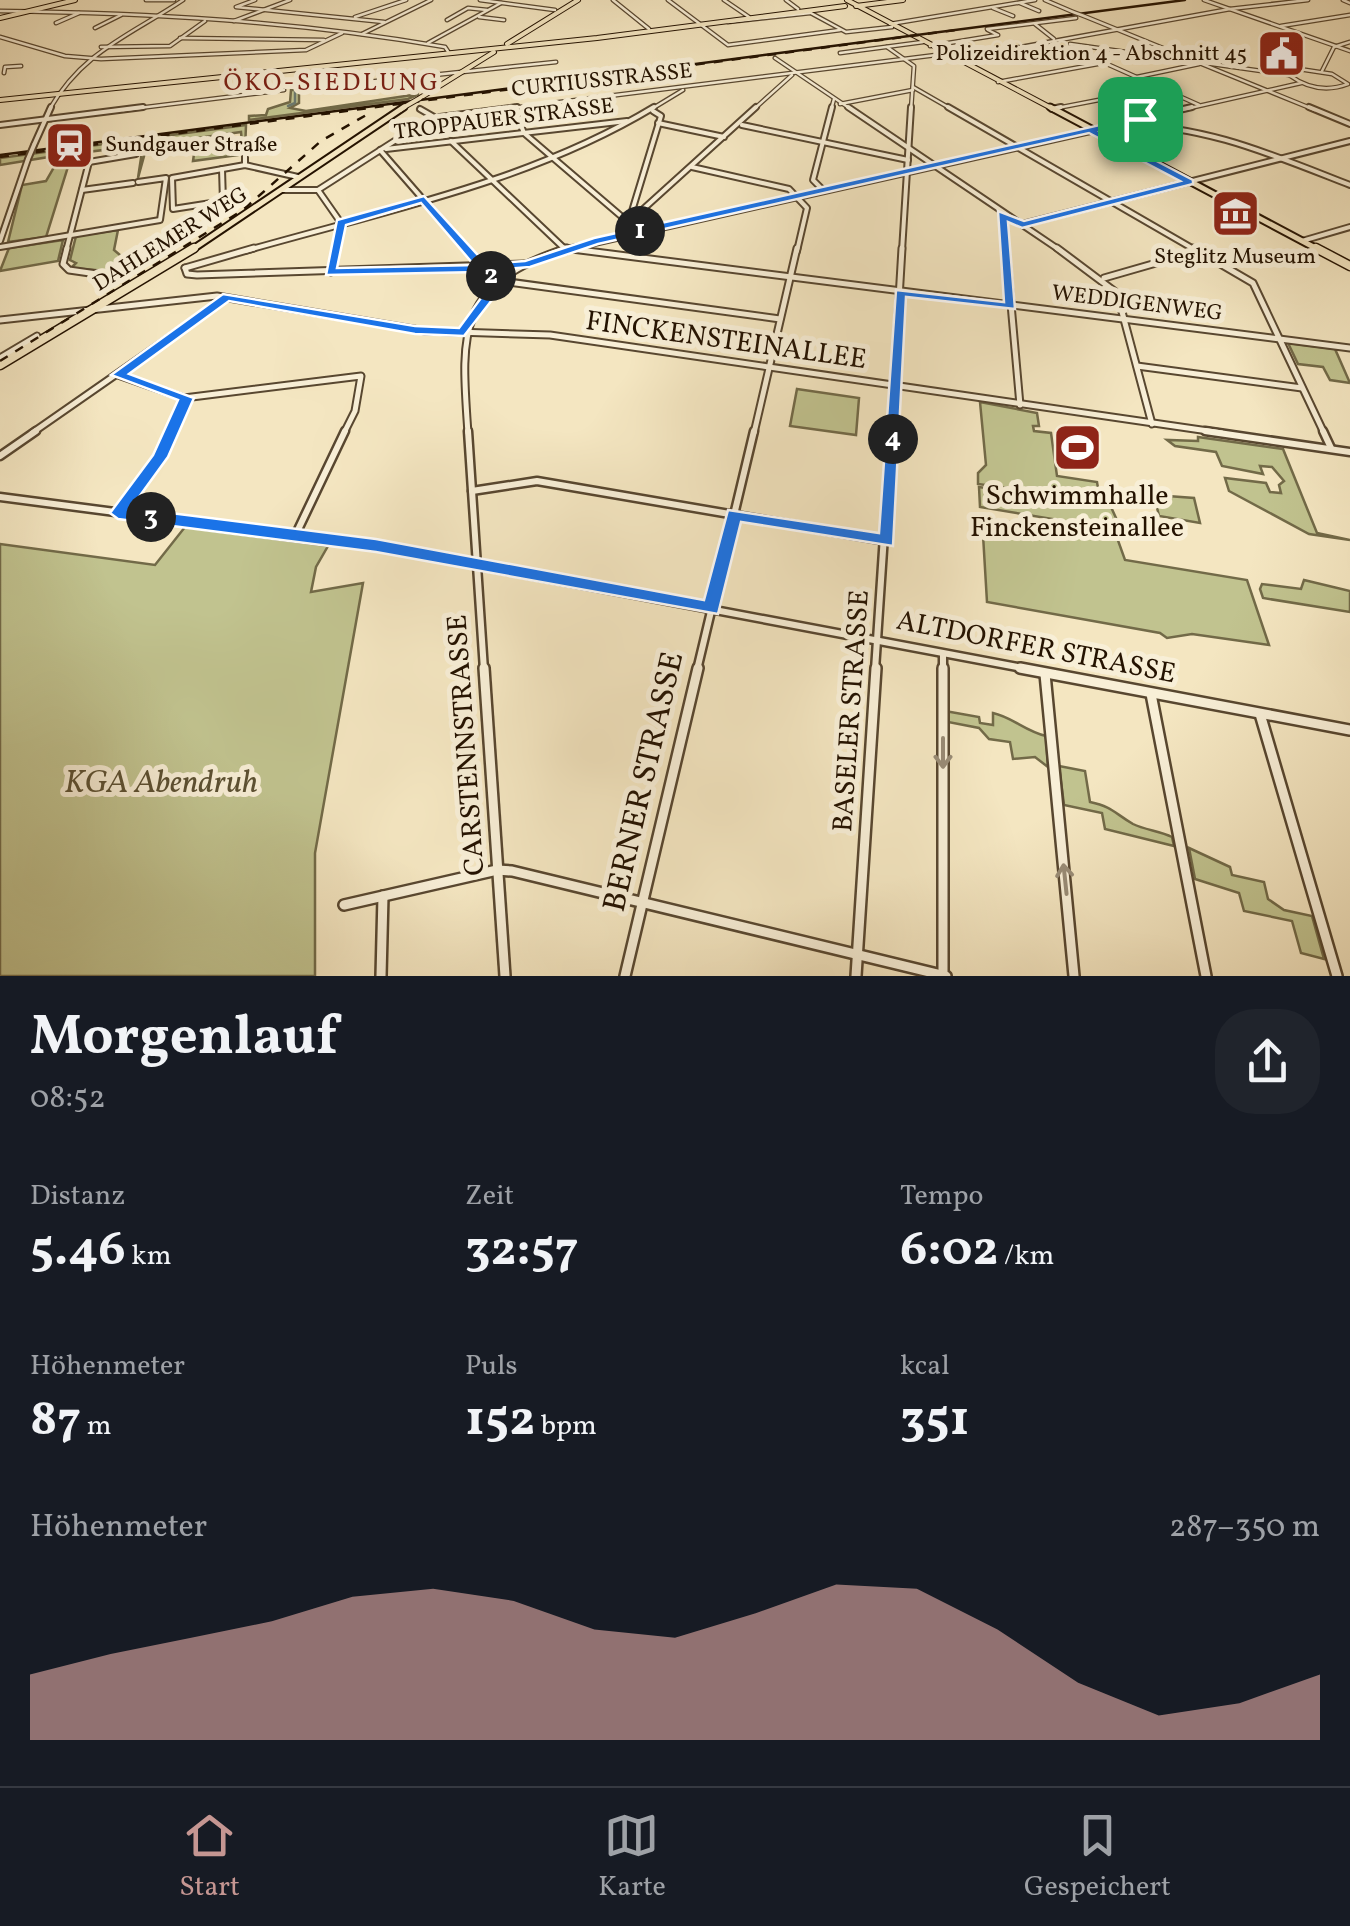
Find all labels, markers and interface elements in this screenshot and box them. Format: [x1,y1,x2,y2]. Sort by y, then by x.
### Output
public building icon: Polizeidirektion 4 - Abschnitt 45 [1256,28,1308,80]
place label: Polizeidirektion 4 - Abschnitt 45 [936,39,1247,70]
street label: CURTIUSSTRASSE [510,56,694,106]
district label: ÖKO-SIEDLUNG [224,66,440,101]
pin [1098,77,1183,162]
street label: TROPPAUER STRASSE [392,91,616,149]
icon: arrive [1113,92,1168,147]
station icon: Sundgauer Straße [44,119,96,171]
place label: Sundgauer Straße [105,130,277,161]
street label: DAHLEMER WEG [88,180,254,300]
museum icon: Steglitz Museum [1209,187,1261,239]
pin: 1 [615,206,665,256]
text: 1 [634,211,646,250]
place label: Steglitz Museum [1154,242,1316,273]
pin: 2 [466,251,516,301]
text: 2 [484,256,498,295]
street label: WEDDIGENWEG [1050,278,1224,330]
street label: FINCKENSTEINALLEE [583,302,869,380]
pin: 4 [868,414,918,464]
text: 4 [885,419,901,458]
sports icon: Schwimmhalle Finckensteinallee [1051,422,1103,474]
place label: Schwimmhalle Finckensteinallee [970,477,1184,548]
pin: 3 [126,492,176,542]
text: 3 [144,497,158,536]
street label: BASELER STRASSE [824,589,880,833]
street label: ALTDORFER STRASSE [893,602,1179,694]
street label: CARSTENNSTRASSE [438,613,496,877]
street label: BERNER STRASSE [594,648,696,916]
one-way arrow [934,736,952,768]
park label: KGA Abendruh [64,762,258,806]
one-way arrow [1055,863,1074,896]
text: Morgenlauf [30,1001,338,1077]
button: share [1215,1009,1320,1114]
text: 08:52 [30,1077,106,1121]
text: Distanz [30,1177,125,1216]
text: Zeit [465,1177,514,1216]
text: Tempo [900,1177,983,1216]
text: 5.46 [30,1216,126,1286]
text: 32:57 [465,1216,579,1286]
text: 6:02 [900,1216,998,1286]
text: km [126,1237,171,1276]
text: /km [998,1237,1054,1276]
text: Höhenmeter [30,1347,185,1386]
text: Puls [465,1347,517,1386]
text: kcal [900,1347,950,1386]
text: 87 [30,1386,81,1456]
text: 152 [465,1386,535,1456]
text: 351 [900,1386,970,1456]
text: m [81,1407,112,1446]
text: bpm [535,1407,597,1446]
text: Höhenmeter [30,1506,207,1550]
text: 287–350 m [1169,1506,1320,1550]
tab: Start [179,1808,240,1907]
tab: Karte [598,1808,666,1907]
tab: Gespeichert [1024,1808,1171,1907]

